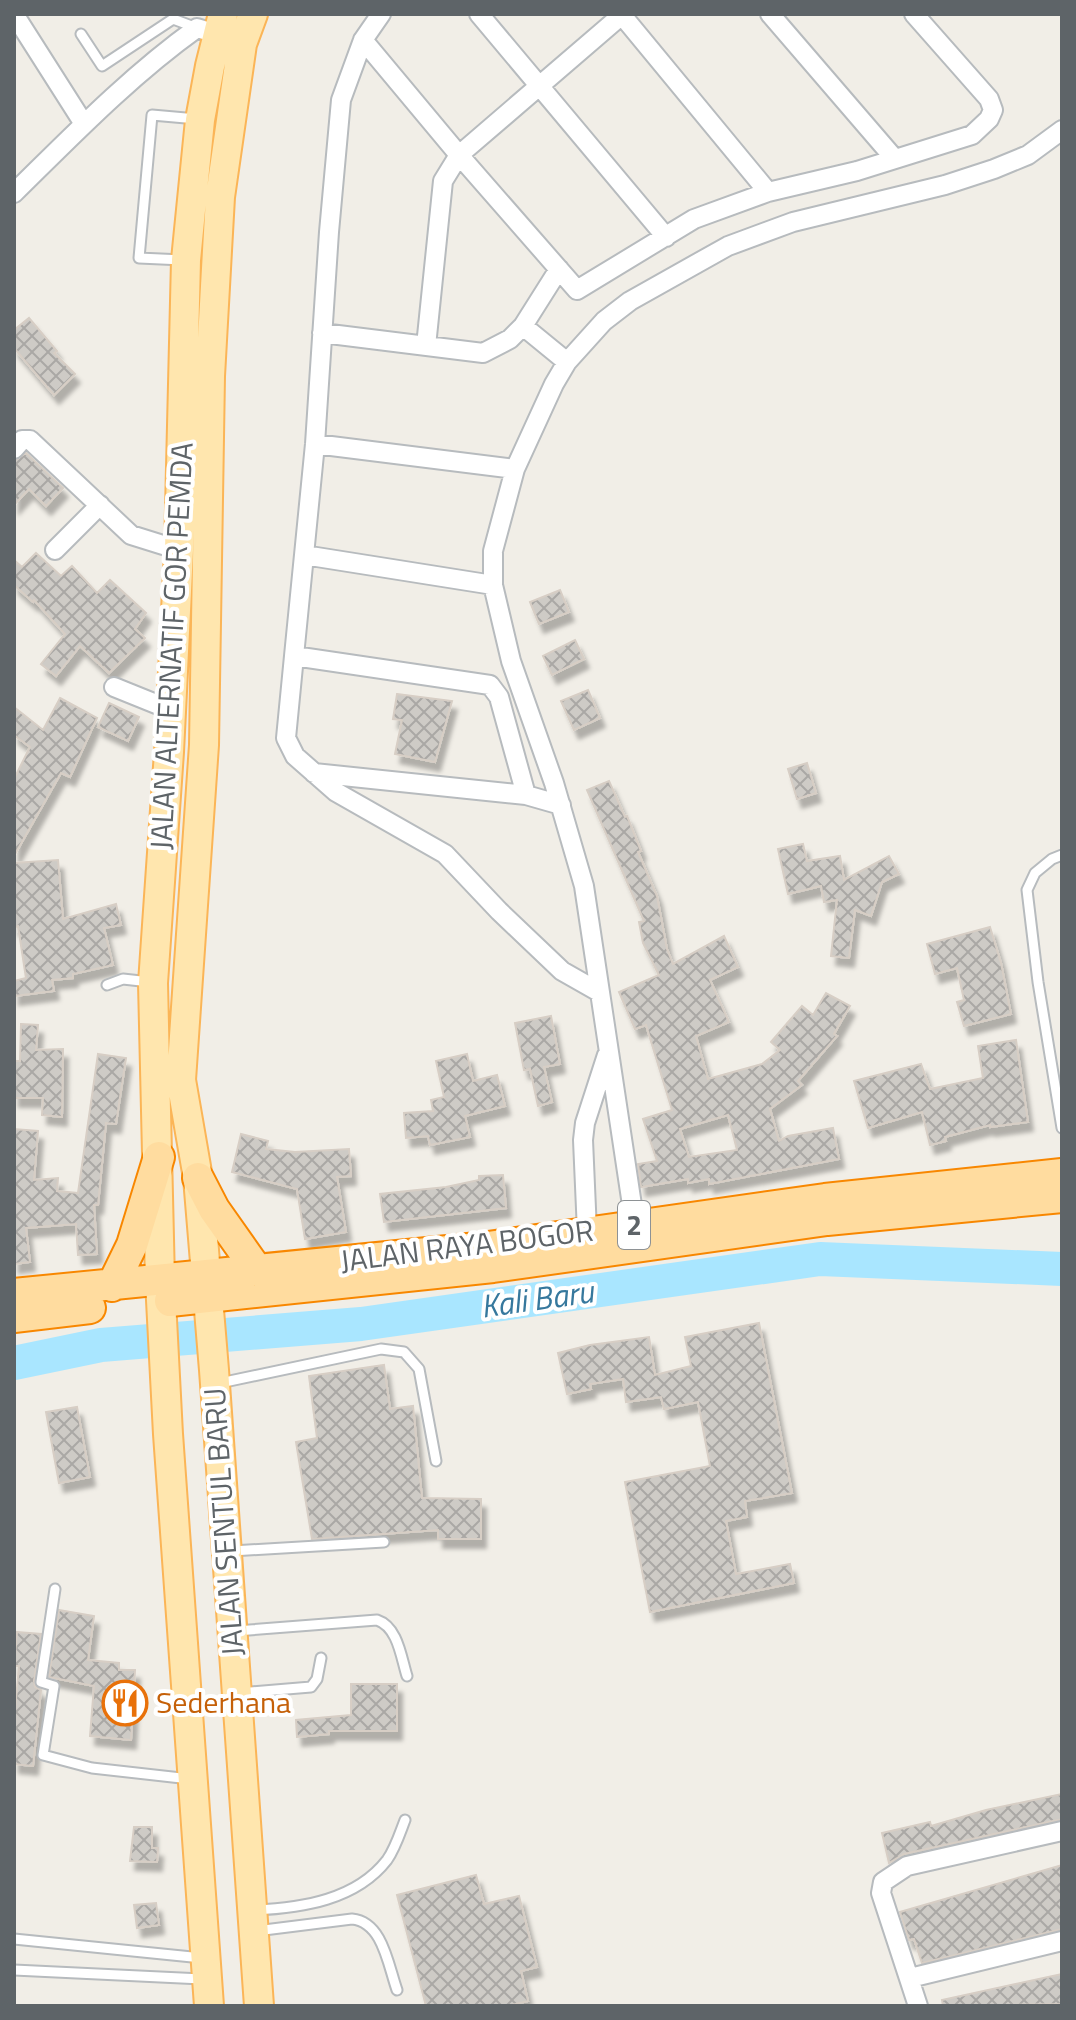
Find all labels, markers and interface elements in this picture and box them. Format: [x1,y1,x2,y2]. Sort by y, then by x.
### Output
street label: JALAN ALTERNATIF GOR PEMDA [137,441,205,851]
road number: 2 [618,1201,650,1249]
street label: JALAN RAYA BOGOR [338,1207,596,1283]
water label: Kali Baru [478,1266,598,1330]
street label: JALAN SENTUL BARU [191,1386,255,1658]
restaurant icon: Sederhana [101,1679,149,1727]
place label: Sederhana [156,1679,291,1725]

